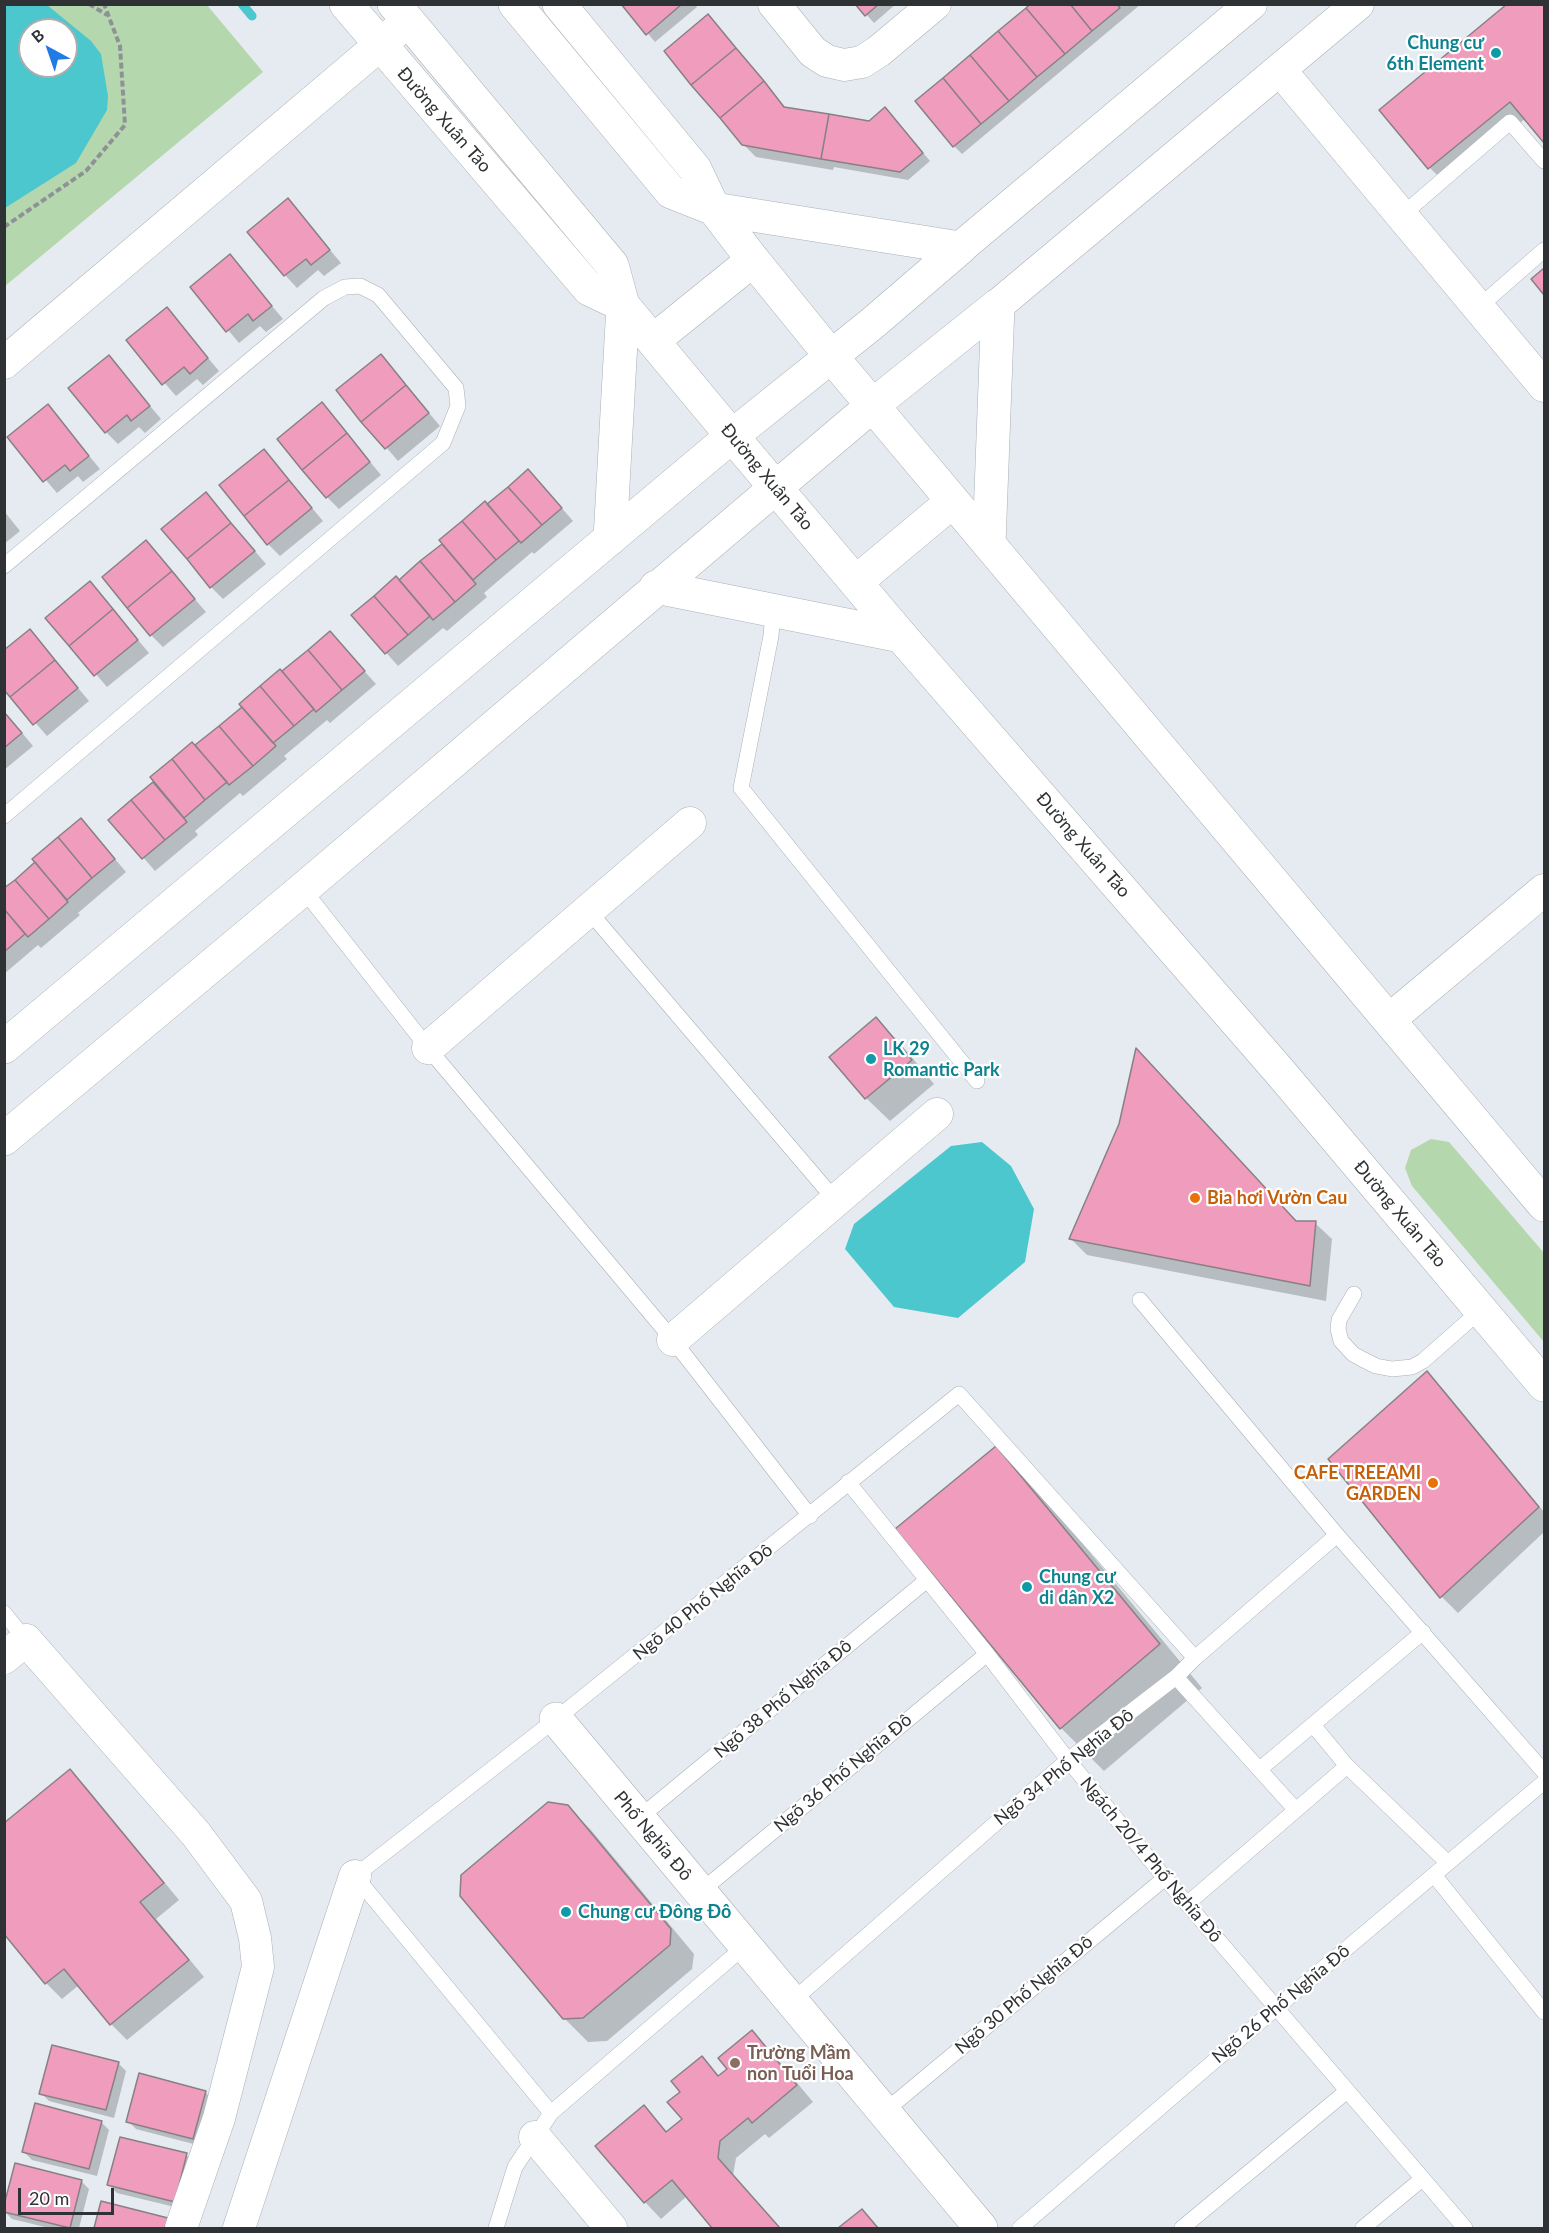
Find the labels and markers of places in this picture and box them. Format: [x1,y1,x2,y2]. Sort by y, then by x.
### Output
place label: Chung cư 6th Element [1387,32,1484,74]
marker: Chung cư 6th Element [1489,46,1503,60]
place label: LK 29 Romantic Park [883,1038,1000,1080]
marker: LK 29 Romantic Park [864,1052,878,1066]
place label: Bia hơi Vườn Cau [1207,1187,1347,1209]
marker: Bia hơi Vườn Cau [1188,1191,1202,1205]
place label: CAFE TREEAMI GARDEN [1294,1462,1421,1504]
marker: CAFE TREEAMI GARDEN [1426,1476,1440,1490]
place label: Chung cư di dân X2 [1039,1566,1116,1608]
marker: Chung cư di dân X2 [1020,1580,1034,1594]
place label: Chung cư Đông Đô [578,1901,731,1923]
marker: Chung cư Đông Đô [559,1905,573,1919]
place label: Trường Mầm non Tuổi Hoa [747,2042,854,2084]
marker: Trường Mầm non Tuổi Hoa [728,2056,742,2070]

